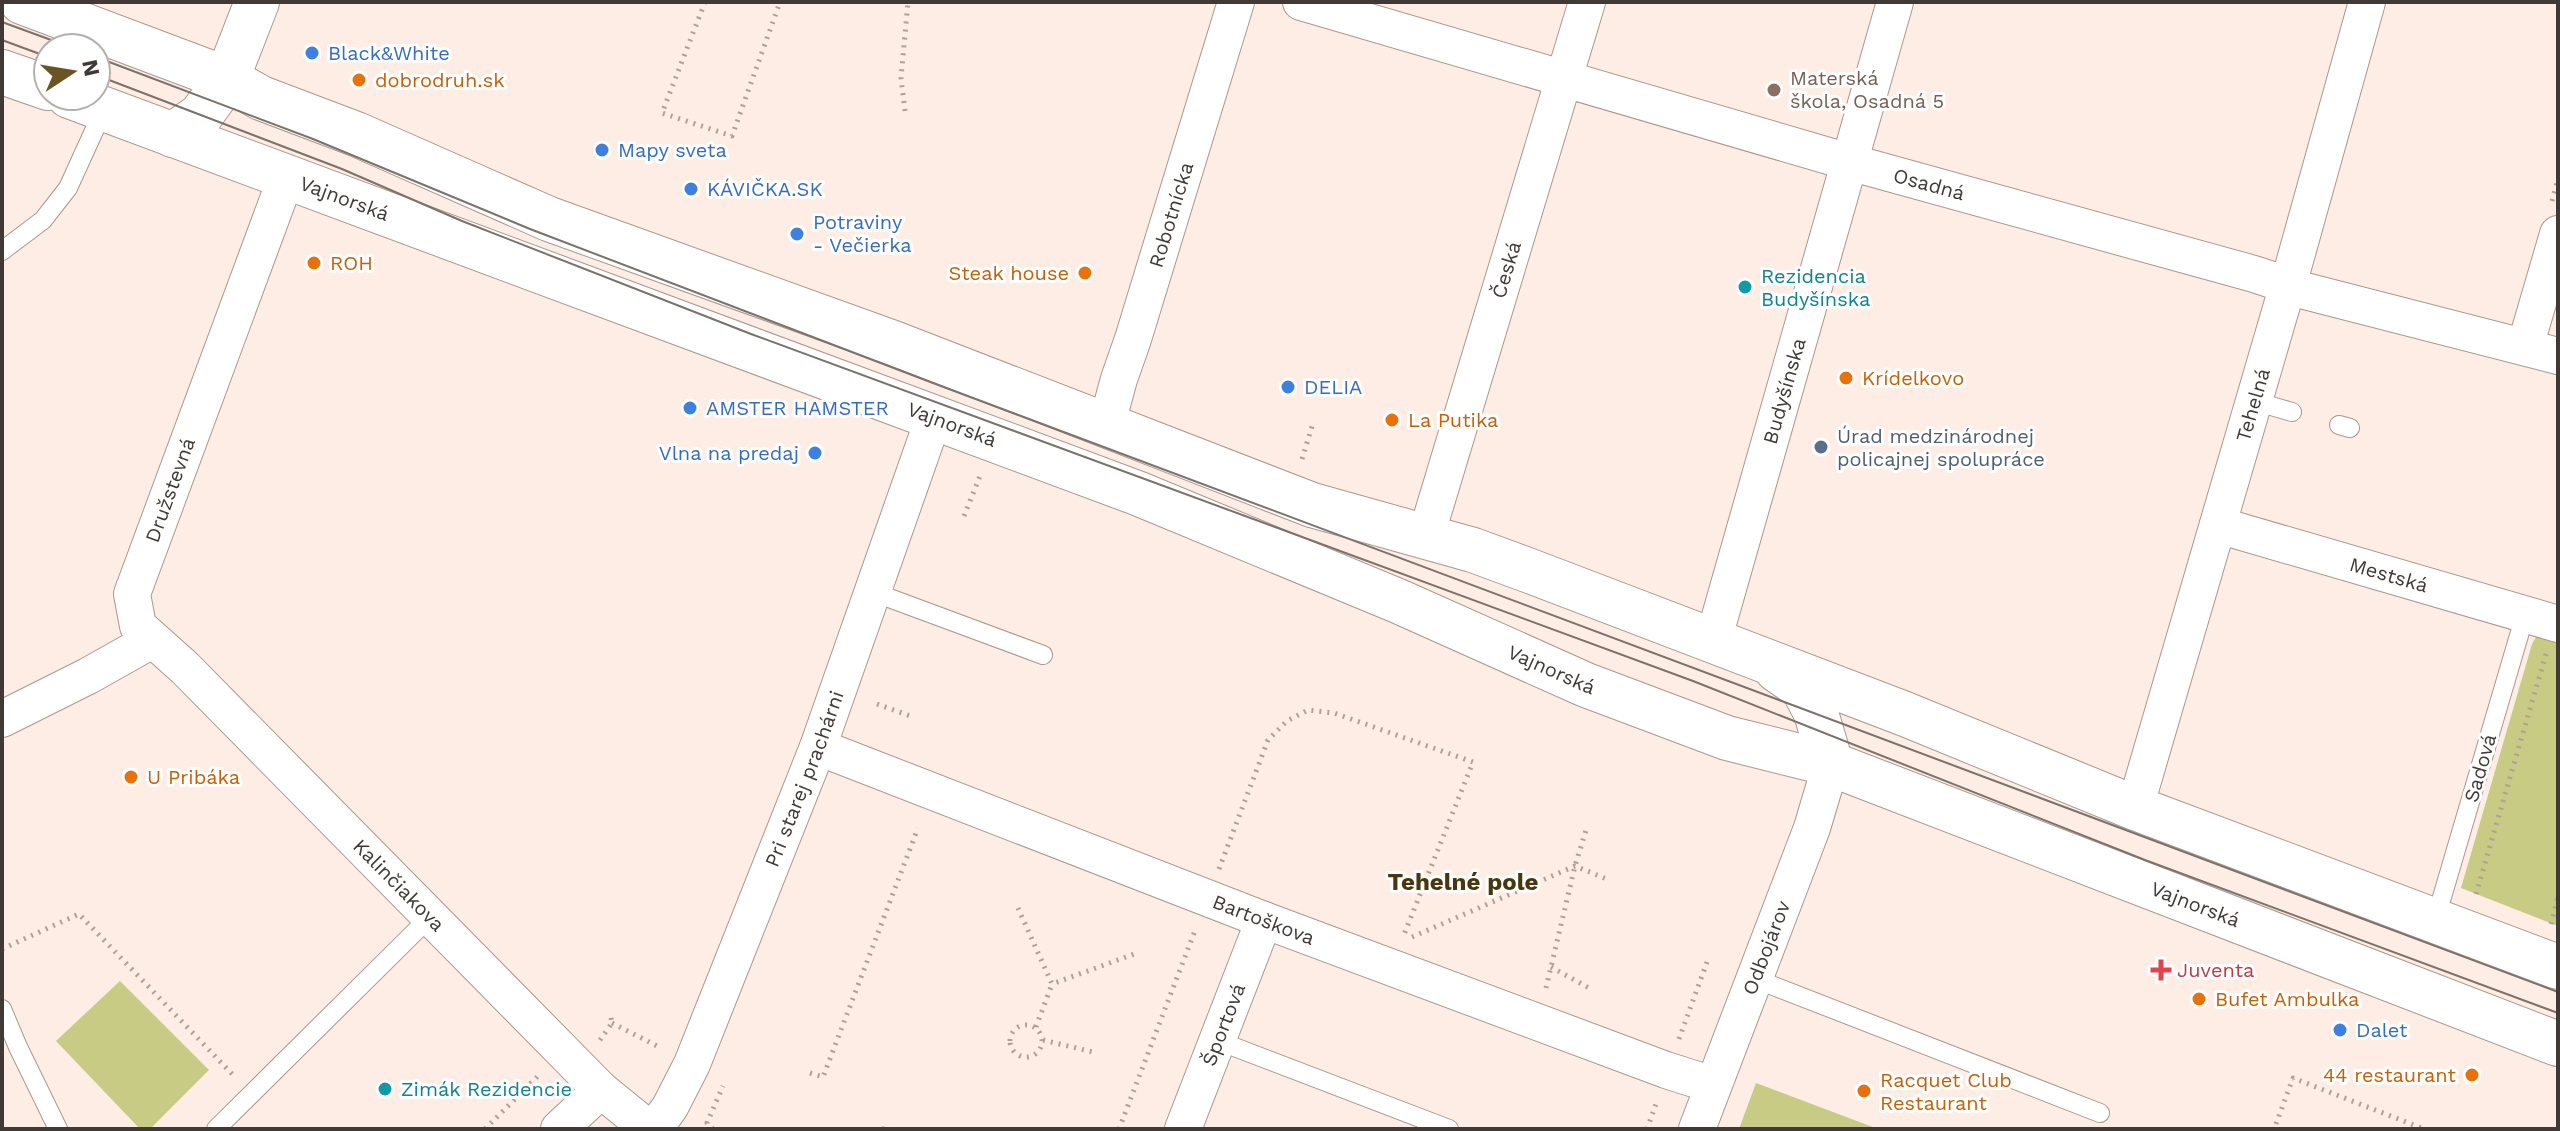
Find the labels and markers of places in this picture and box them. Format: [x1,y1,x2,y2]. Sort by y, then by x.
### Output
place label: Black&White [328,41,450,65]
marker: Black&White [303,44,321,62]
place label: Materská škola, Osadná 5 [1790,66,1944,113]
place label: dobrodruh.sk [375,68,505,92]
marker: dobrodruh.sk [350,71,368,89]
marker: Materská škola, Osadná 5 [1765,81,1783,99]
place label: Mapy sveta [618,138,727,162]
marker: Mapy sveta [593,141,611,159]
place label: KÁVIČKA.SK [707,177,823,201]
marker: KÁVIČKA.SK [682,180,700,198]
place label: Potraviny - Večierka [813,210,912,257]
marker: Potraviny - Večierka [788,225,806,243]
place label: ROH [330,251,373,275]
marker: ROH [305,254,323,272]
place label: Steak house [948,261,1069,285]
marker: Steak house [1076,264,1094,282]
place label: Rezidencia Budyšínska [1761,264,1870,311]
marker: Rezidencia Budyšínska [1736,278,1754,296]
place label: Krídelkovo [1862,366,1964,390]
marker: Krídelkovo [1837,369,1855,387]
place label: DELIA [1304,375,1362,399]
marker: DELIA [1279,378,1297,396]
place label: AMSTER HAMSTER [706,396,889,420]
marker: AMSTER HAMSTER [681,399,699,417]
place label: La Putika [1408,408,1498,432]
marker: La Putika [1383,411,1401,429]
place label: Úrad medzinárodnej policajnej spolupráce [1837,424,2045,471]
marker: Úrad medzinárodnej policajnej spolupráce [1812,438,1830,456]
place label: Vlna na predaj [659,441,799,465]
marker: Vlna na predaj [806,444,824,462]
place label: U Pribáka [147,765,240,789]
marker: U Pribáka [122,768,140,786]
place label: Juventa [2177,958,2254,982]
marker: Juventa [2152,961,2170,979]
place label: Bufet Ambulka [2215,987,2359,1011]
marker: Bufet Ambulka [2190,990,2208,1008]
place label: Dalet [2356,1018,2408,1042]
marker: Dalet [2331,1021,2349,1039]
place label: 44 restaurant [2323,1063,2457,1087]
marker: 44 restaurant [2463,1066,2481,1084]
place label: Racquet Club Restaurant [1880,1068,2012,1115]
place label: Zimák Rezidencie [401,1077,572,1101]
marker: Zimák Rezidencie [376,1080,394,1098]
marker: Racquet Club Restaurant [1855,1082,1873,1100]

